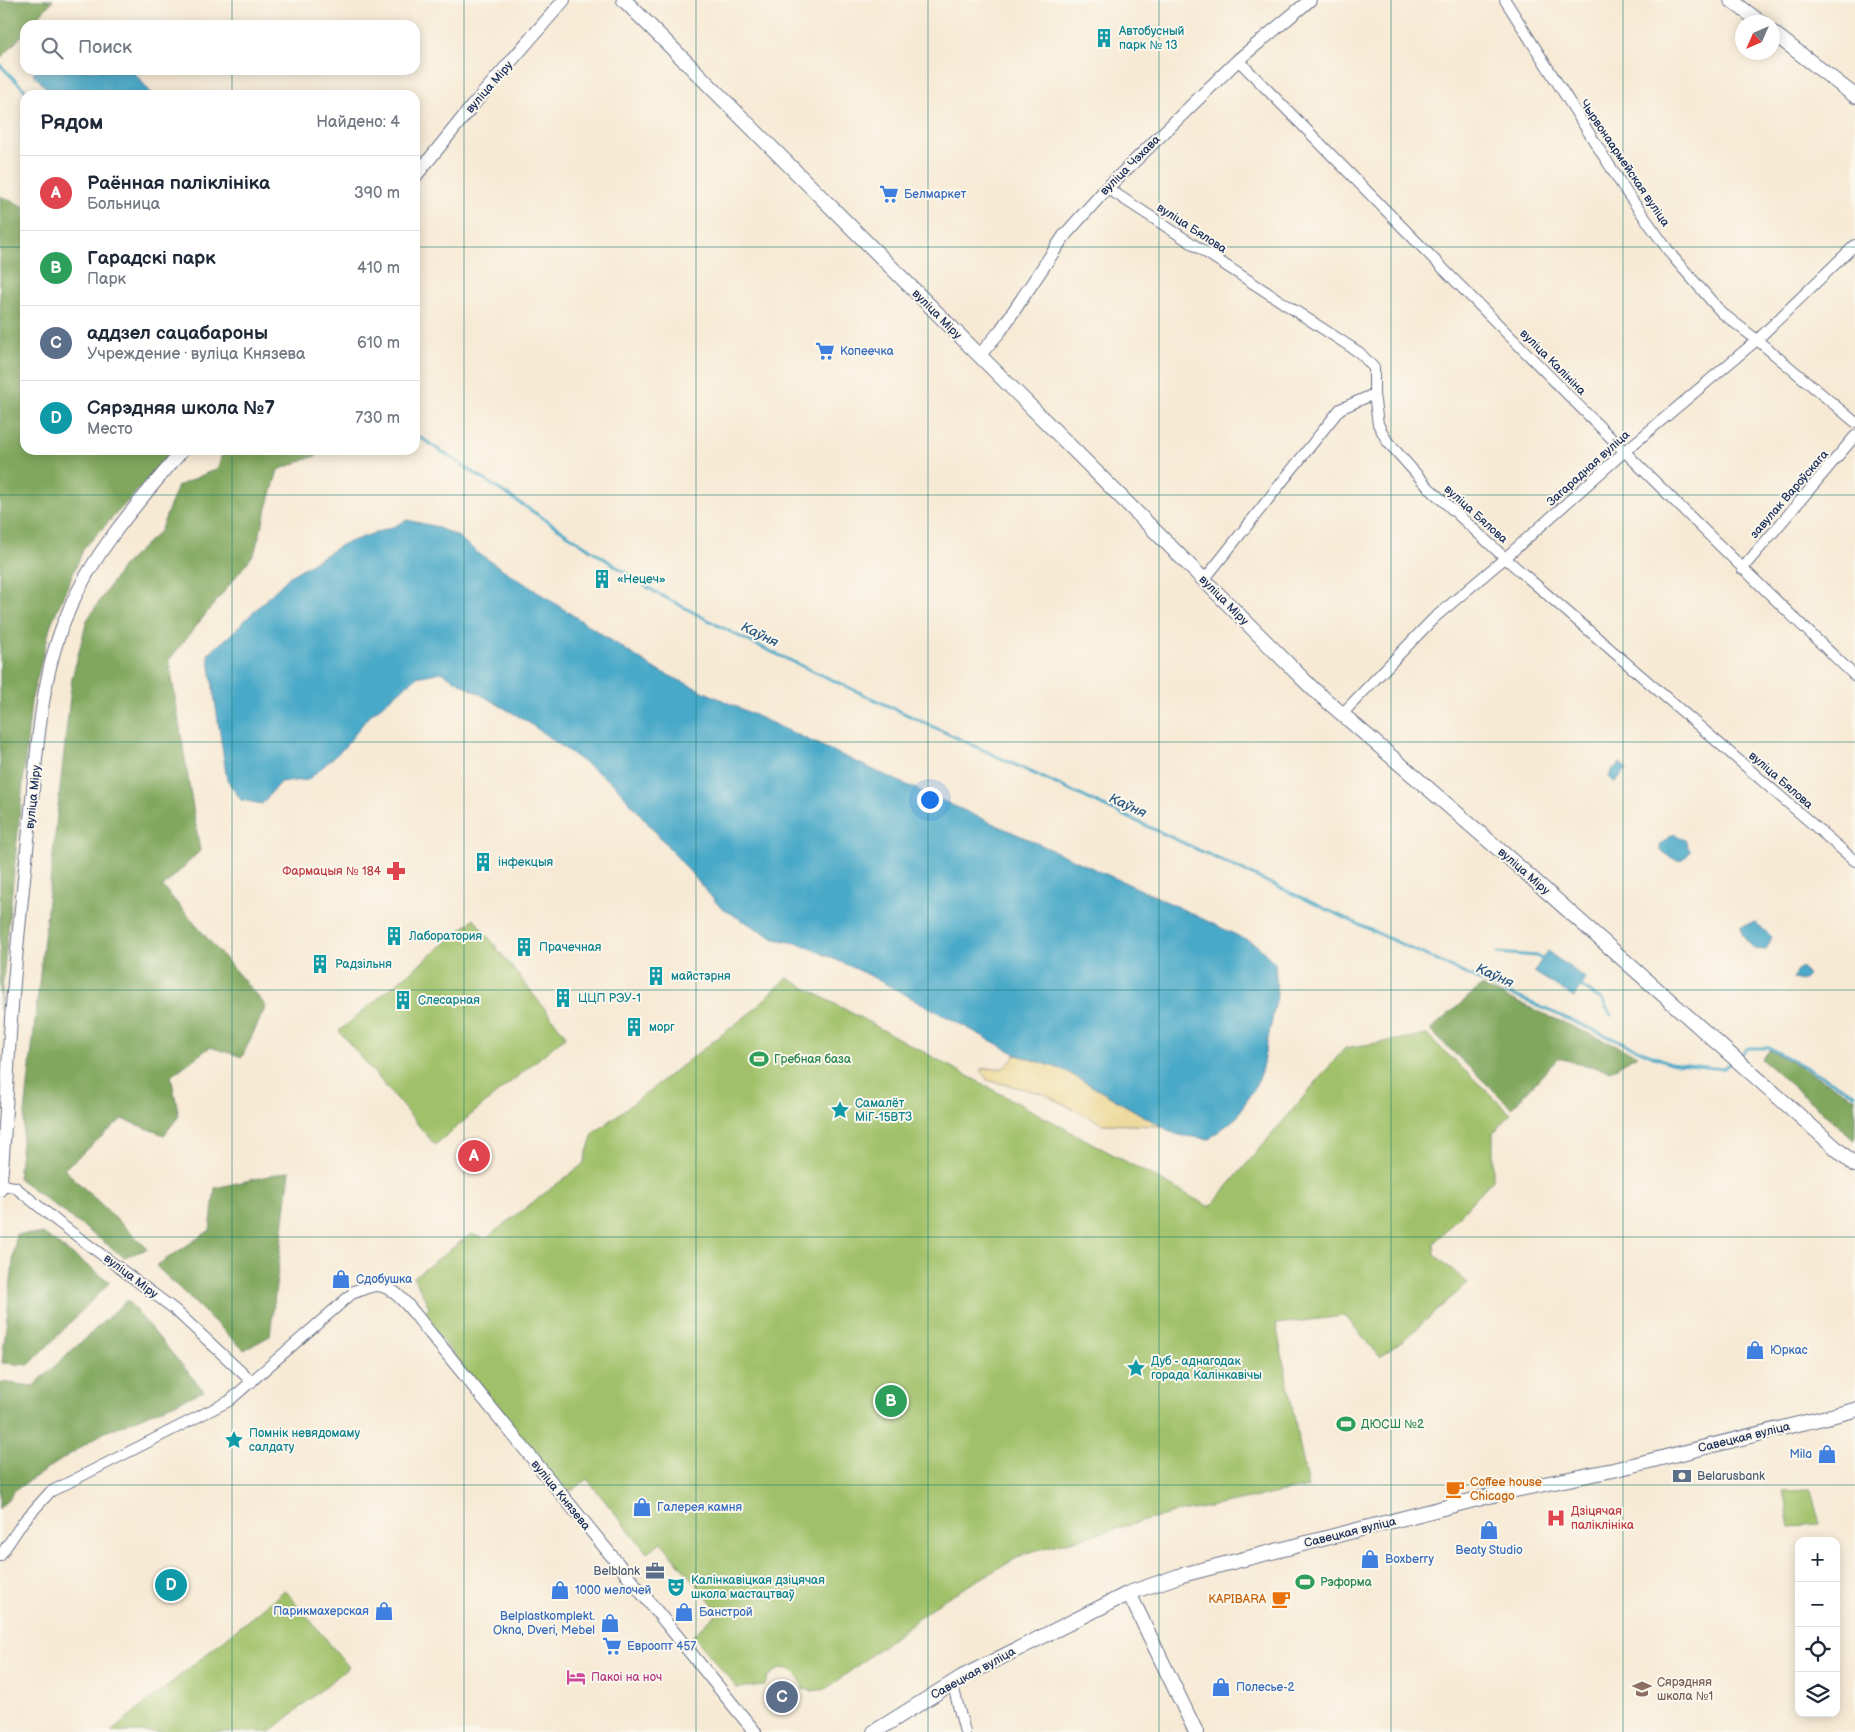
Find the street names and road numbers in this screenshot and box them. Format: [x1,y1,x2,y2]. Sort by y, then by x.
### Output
street label: вуліца Міру [463,58,516,116]
street label: Чырвонаармейская вуліца [1576,97,1673,230]
street label: вуліца Чэхава [1097,132,1164,199]
street label: вуліца Бялова [1154,200,1230,257]
street label: вуліца Міру [909,286,965,343]
street label: вуліца Калініна [1517,326,1589,398]
street label: Загарадная вуліца [1544,427,1633,510]
street label: завулак Вароўскага [1747,447,1832,542]
street label: вуліца Бялова [1441,482,1511,547]
street label: вуліца Міру [1196,572,1252,629]
street label: вуліца Бялова [1745,748,1816,812]
street label: вуліца Міру [23,764,44,830]
street label: вуліца Міру [1495,845,1553,898]
street label: вуліца Міру [101,1251,161,1302]
street label: Савецкая вуліца [1697,1419,1792,1456]
street label: вуліца Князева [528,1457,594,1533]
street label: Савецкая вуліца [1303,1514,1398,1551]
street label: Савецкая вуліца [928,1644,1018,1703]

